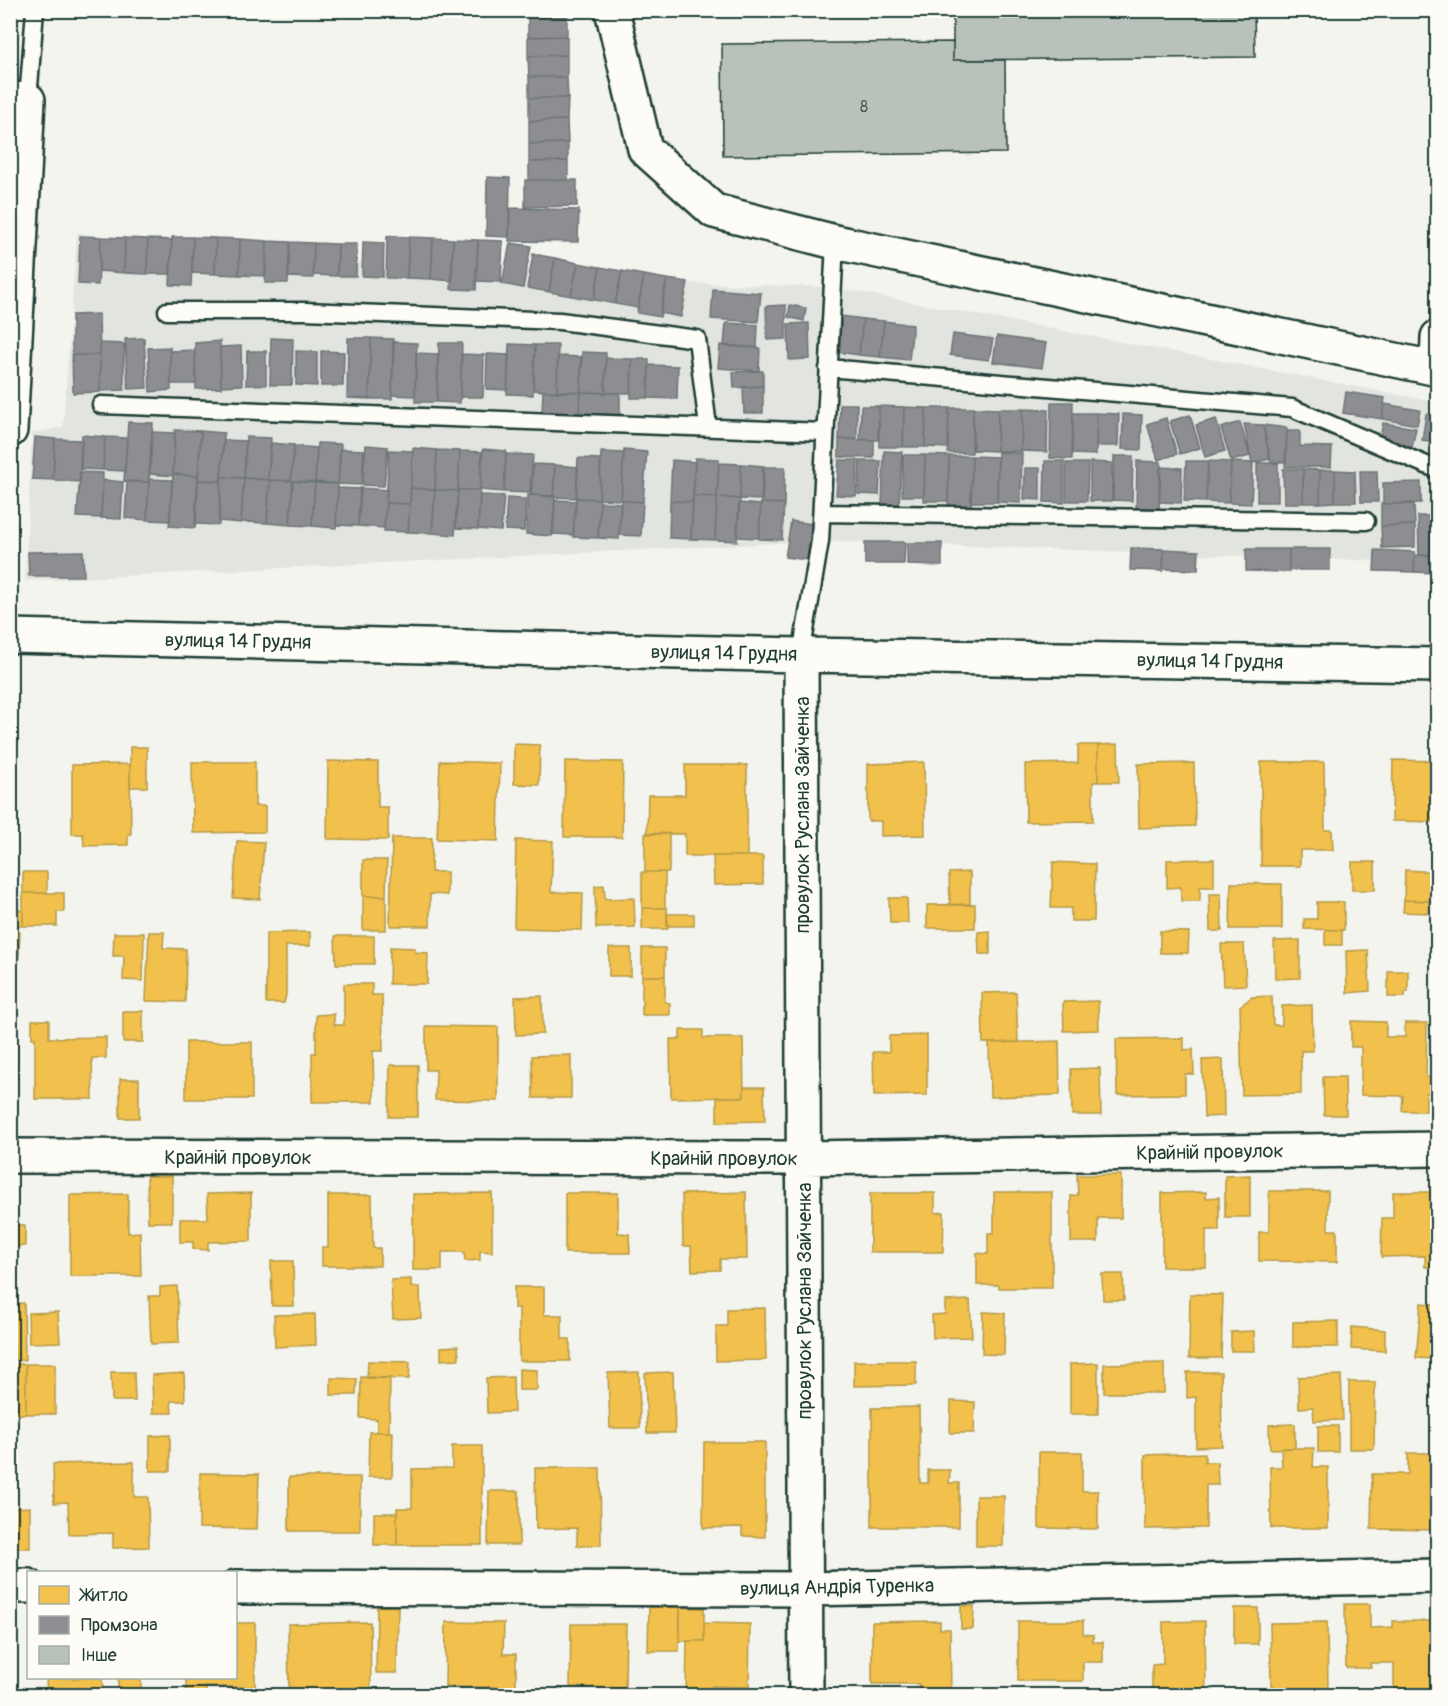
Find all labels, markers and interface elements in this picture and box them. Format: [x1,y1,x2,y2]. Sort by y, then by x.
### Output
house number: 8 [860,97,868,117]
street label: вулиця 14 Грудня [164,627,312,655]
street label: вулиця 14 Грудня [650,639,798,667]
street label: вулиця 14 Грудня [1136,647,1284,675]
street label: провулок Руслана Зайченка [790,696,815,934]
street label: Крайній провулок [1136,1138,1284,1166]
street label: Крайній провулок [164,1145,312,1170]
street label: Крайній провулок [650,1146,798,1171]
street label: провулок Руслана Зайченка [792,1182,817,1420]
legend [27,1571,237,1679]
street label: вулиця Андрія Туренка [740,1573,934,1601]
text: Житло [78,1584,128,1607]
text: Промзона [81,1614,158,1637]
text: Інше [81,1644,117,1667]

